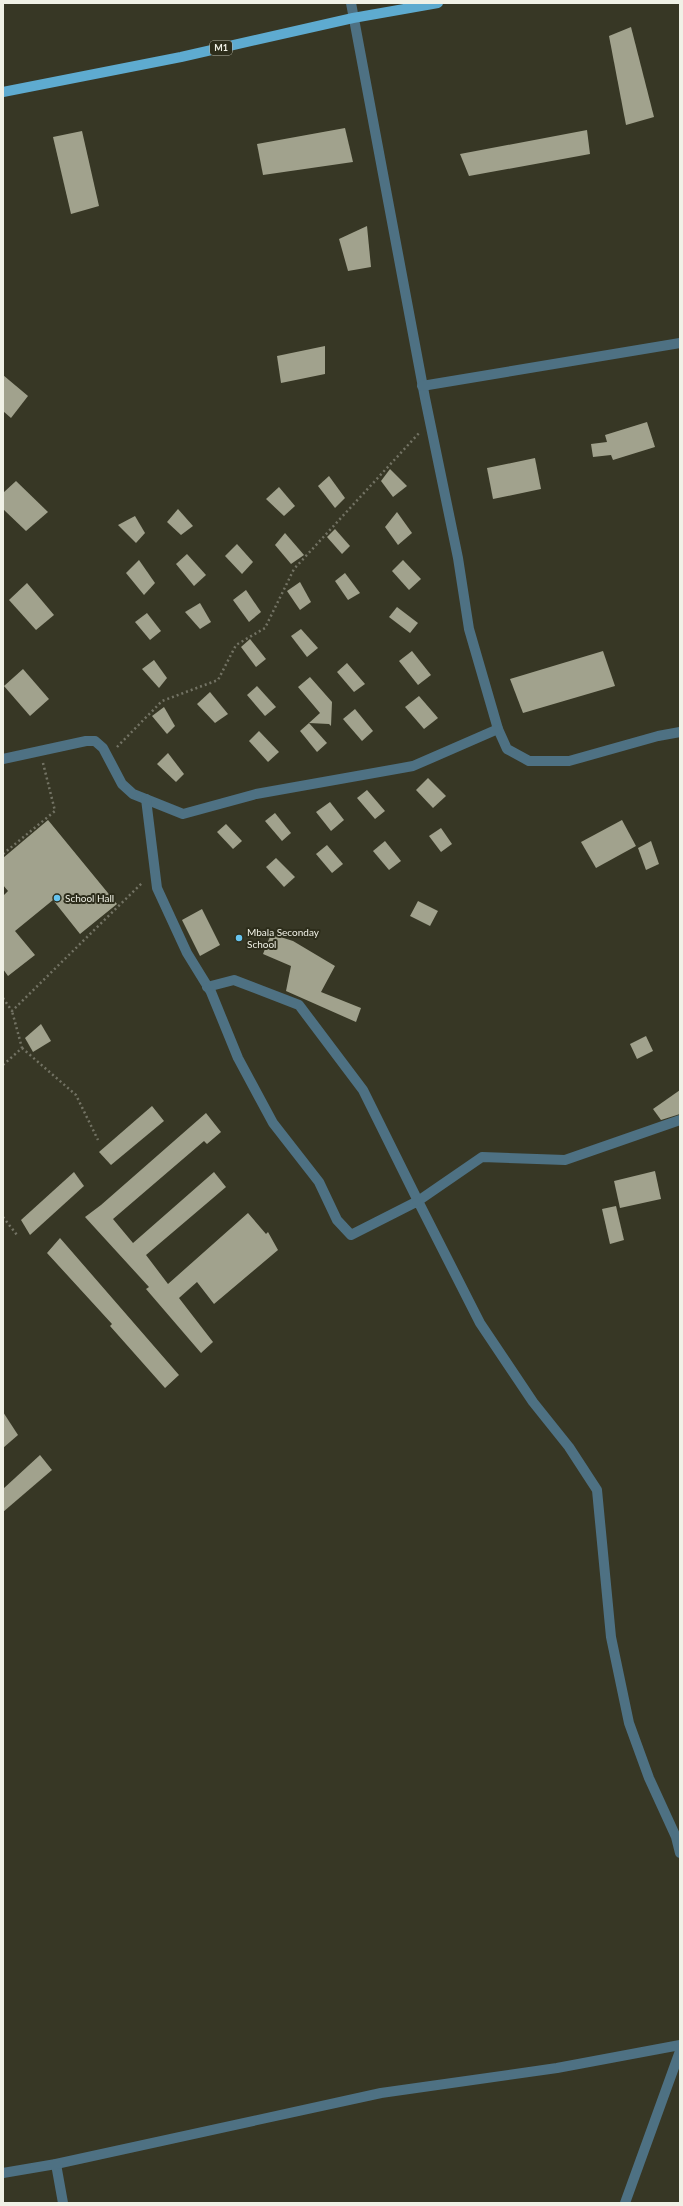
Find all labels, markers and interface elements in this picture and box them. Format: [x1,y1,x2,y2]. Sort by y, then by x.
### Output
road number: M1 [210,41,232,55]
place label: School Hall [65,892,114,904]
marker: School Hall [52,893,62,903]
place label: Mbala Seconday School [247,926,320,950]
marker: Mbala Seconday School [234,933,244,943]

